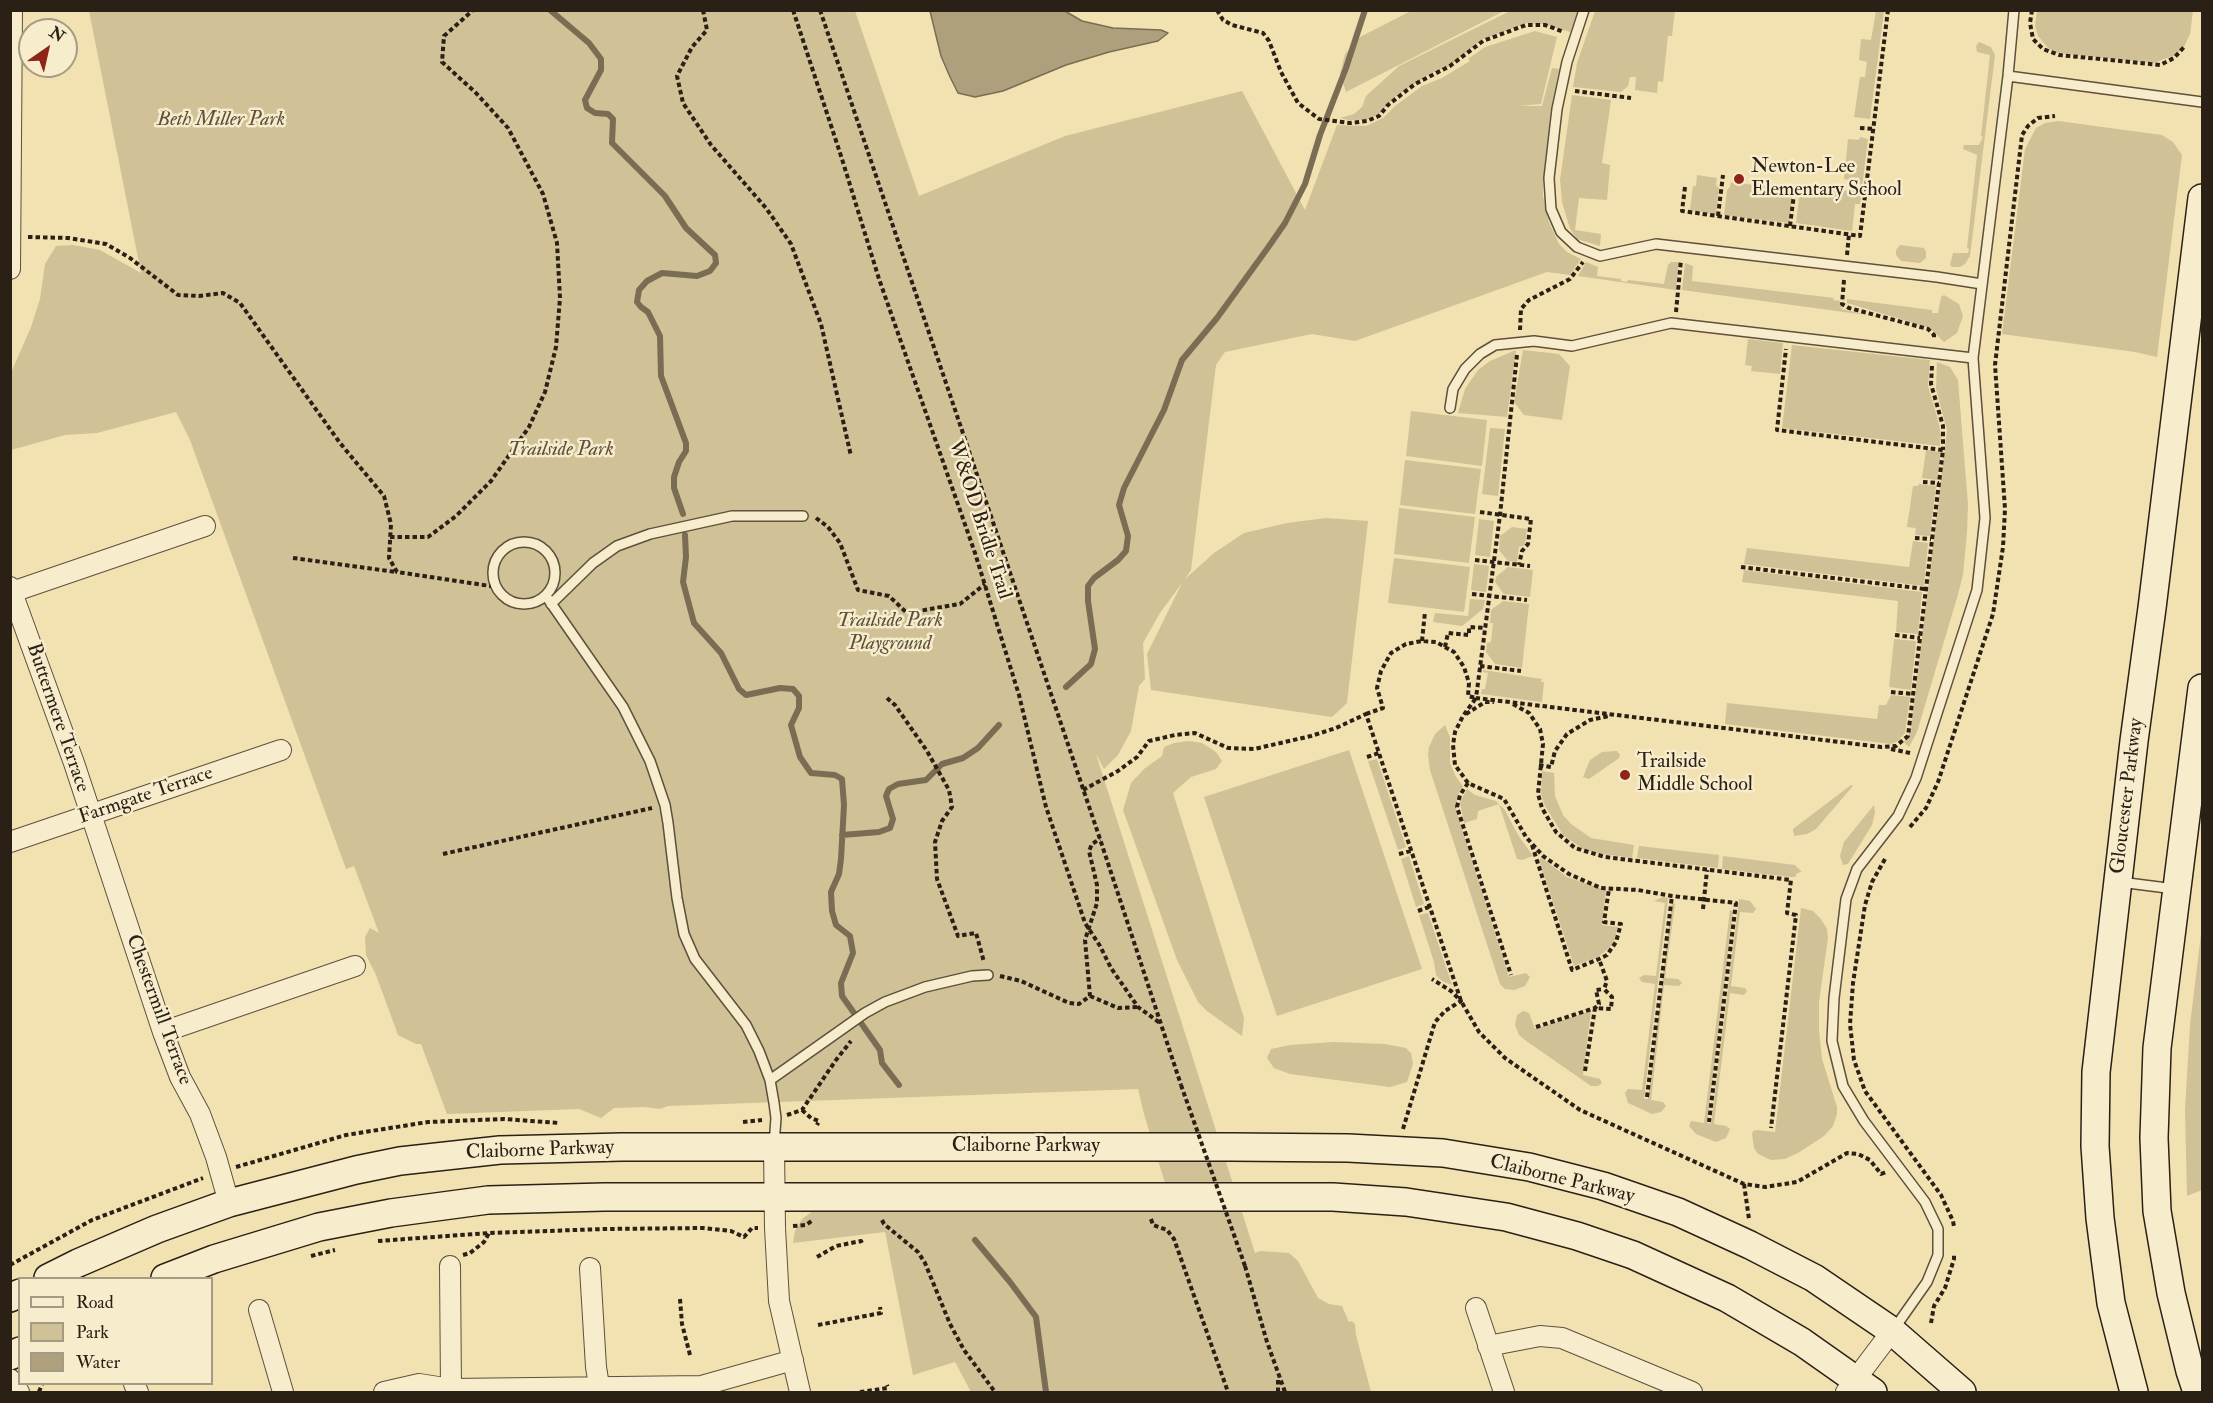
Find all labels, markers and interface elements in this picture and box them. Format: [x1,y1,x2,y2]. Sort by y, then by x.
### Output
north arrow [18,18,78,78]
text: N [45,22,68,47]
park label: Beth Miller Park [157,109,285,133]
place label: Newton-Lee Elementary School [1751,156,1902,203]
marker: Newton-Lee Elementary School [1732,172,1746,186]
street label: W&OD Bridle Trail [942,438,1016,602]
park label: Trailside Park [508,439,614,463]
park label: Trailside Park Playground [837,610,943,657]
street label: Buttermere Terrace [20,640,94,796]
street label: Gloucester Parkway [2107,717,2149,875]
place label: Trailside Middle School [1637,751,1753,798]
street label: Farmgate Terrace [76,762,216,830]
marker: Trailside Middle School [1618,768,1632,782]
street label: Chestermill Terrace [120,932,196,1088]
street label: Claiborne Parkway [952,1135,1100,1159]
street label: Claiborne Parkway [465,1136,615,1166]
street label: Claiborne Parkway [1487,1150,1637,1210]
legend [18,1277,213,1385]
text: Road [76,1291,114,1314]
text: Park [76,1321,109,1344]
text: Water [76,1351,120,1374]

